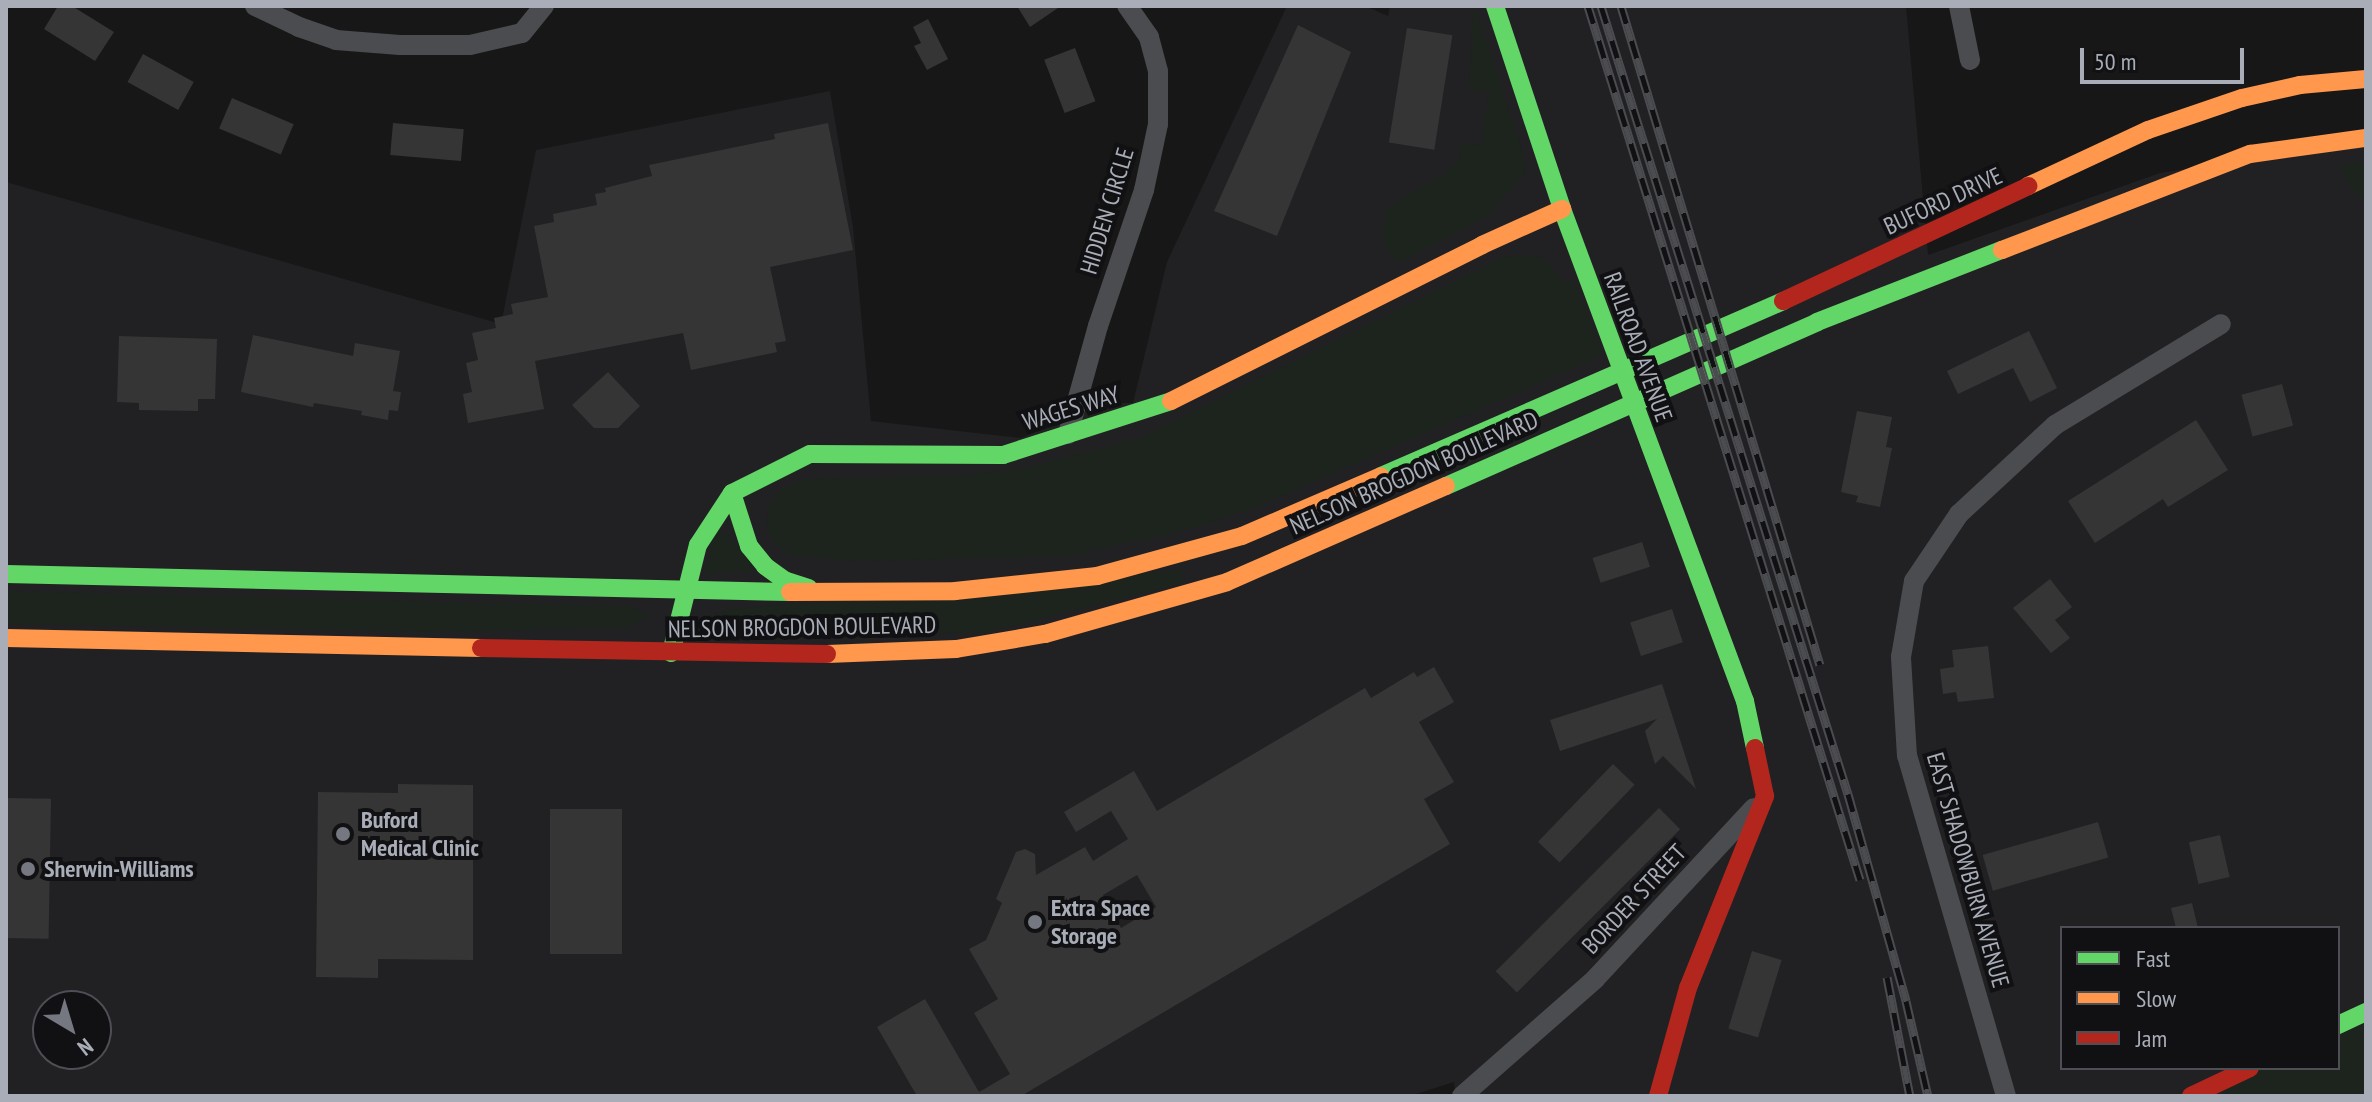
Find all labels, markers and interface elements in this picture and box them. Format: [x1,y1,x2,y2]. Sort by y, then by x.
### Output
scale bar [2084,32,2248,82]
text: 50 m [2094,46,2136,77]
street label: HIDDEN CIRCLE [1074,144,1140,278]
street label: BUFORD DRIVE [1879,161,2007,241]
street label: RAILROAD AVENUE [1597,268,1679,426]
street label: WAGES WAY [1019,380,1123,436]
street label: NELSON BROGDON BOULEVARD [1286,405,1542,541]
street label: NELSON BROGDON BOULEVARD [668,610,936,644]
street label: EAST SHADOWBURN AVENUE [1920,748,2016,992]
place label: Buford Medical Clinic [361,806,479,862]
marker: Buford Medical Clinic [332,823,354,845]
street label: BORDER STREET [1576,838,1692,960]
place label: Sherwin-Williams [44,855,194,883]
marker: Sherwin-Williams [19,860,37,878]
place label: Extra Space Storage [1051,894,1150,950]
marker: Extra Space Storage [1026,913,1044,931]
legend [2060,926,2340,1070]
text: Fast [2136,943,2170,974]
text: Slow [2136,983,2176,1014]
north arrow [32,990,112,1070]
text: Jam [2136,1023,2167,1054]
text: N [72,1033,99,1062]

